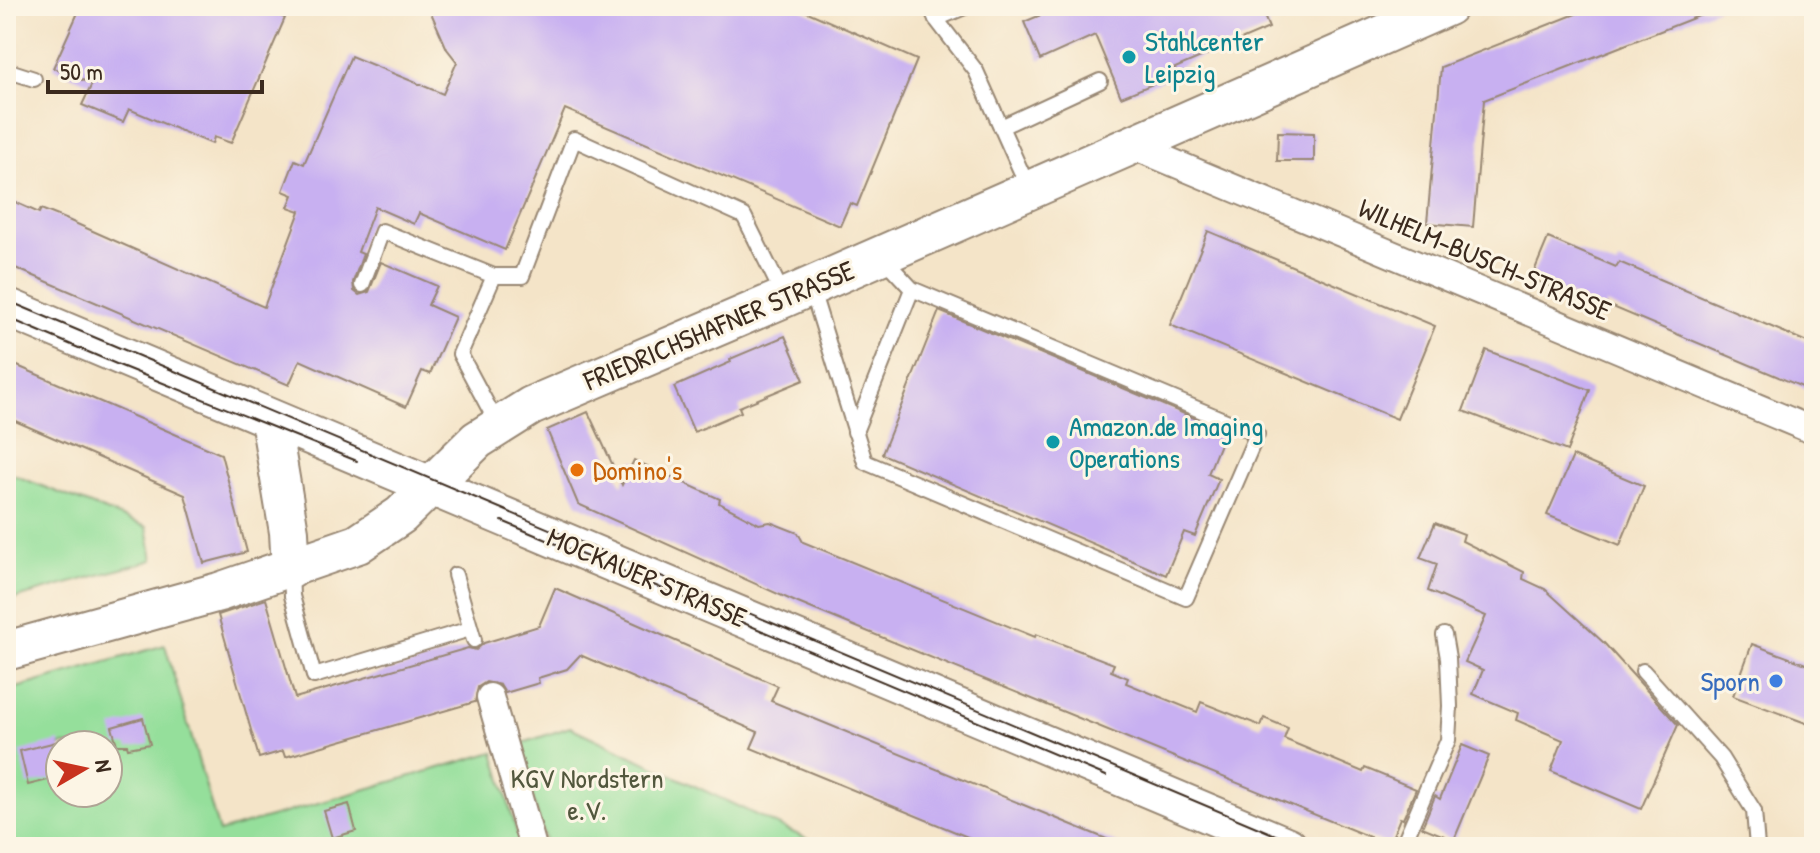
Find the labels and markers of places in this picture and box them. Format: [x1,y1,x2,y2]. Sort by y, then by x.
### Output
place label: Stahlcenter Leipzig [1145,22,1264,92]
marker: Stahlcenter Leipzig [1120,48,1138,66]
place label: Amazon.de Imaging Operations [1069,407,1264,477]
marker: Amazon.de Imaging Operations [1044,433,1062,451]
place label: Domino's [593,451,682,489]
marker: Domino's [568,461,586,479]
place label: Sporn [1700,662,1760,700]
marker: Sporn [1767,672,1785,690]

